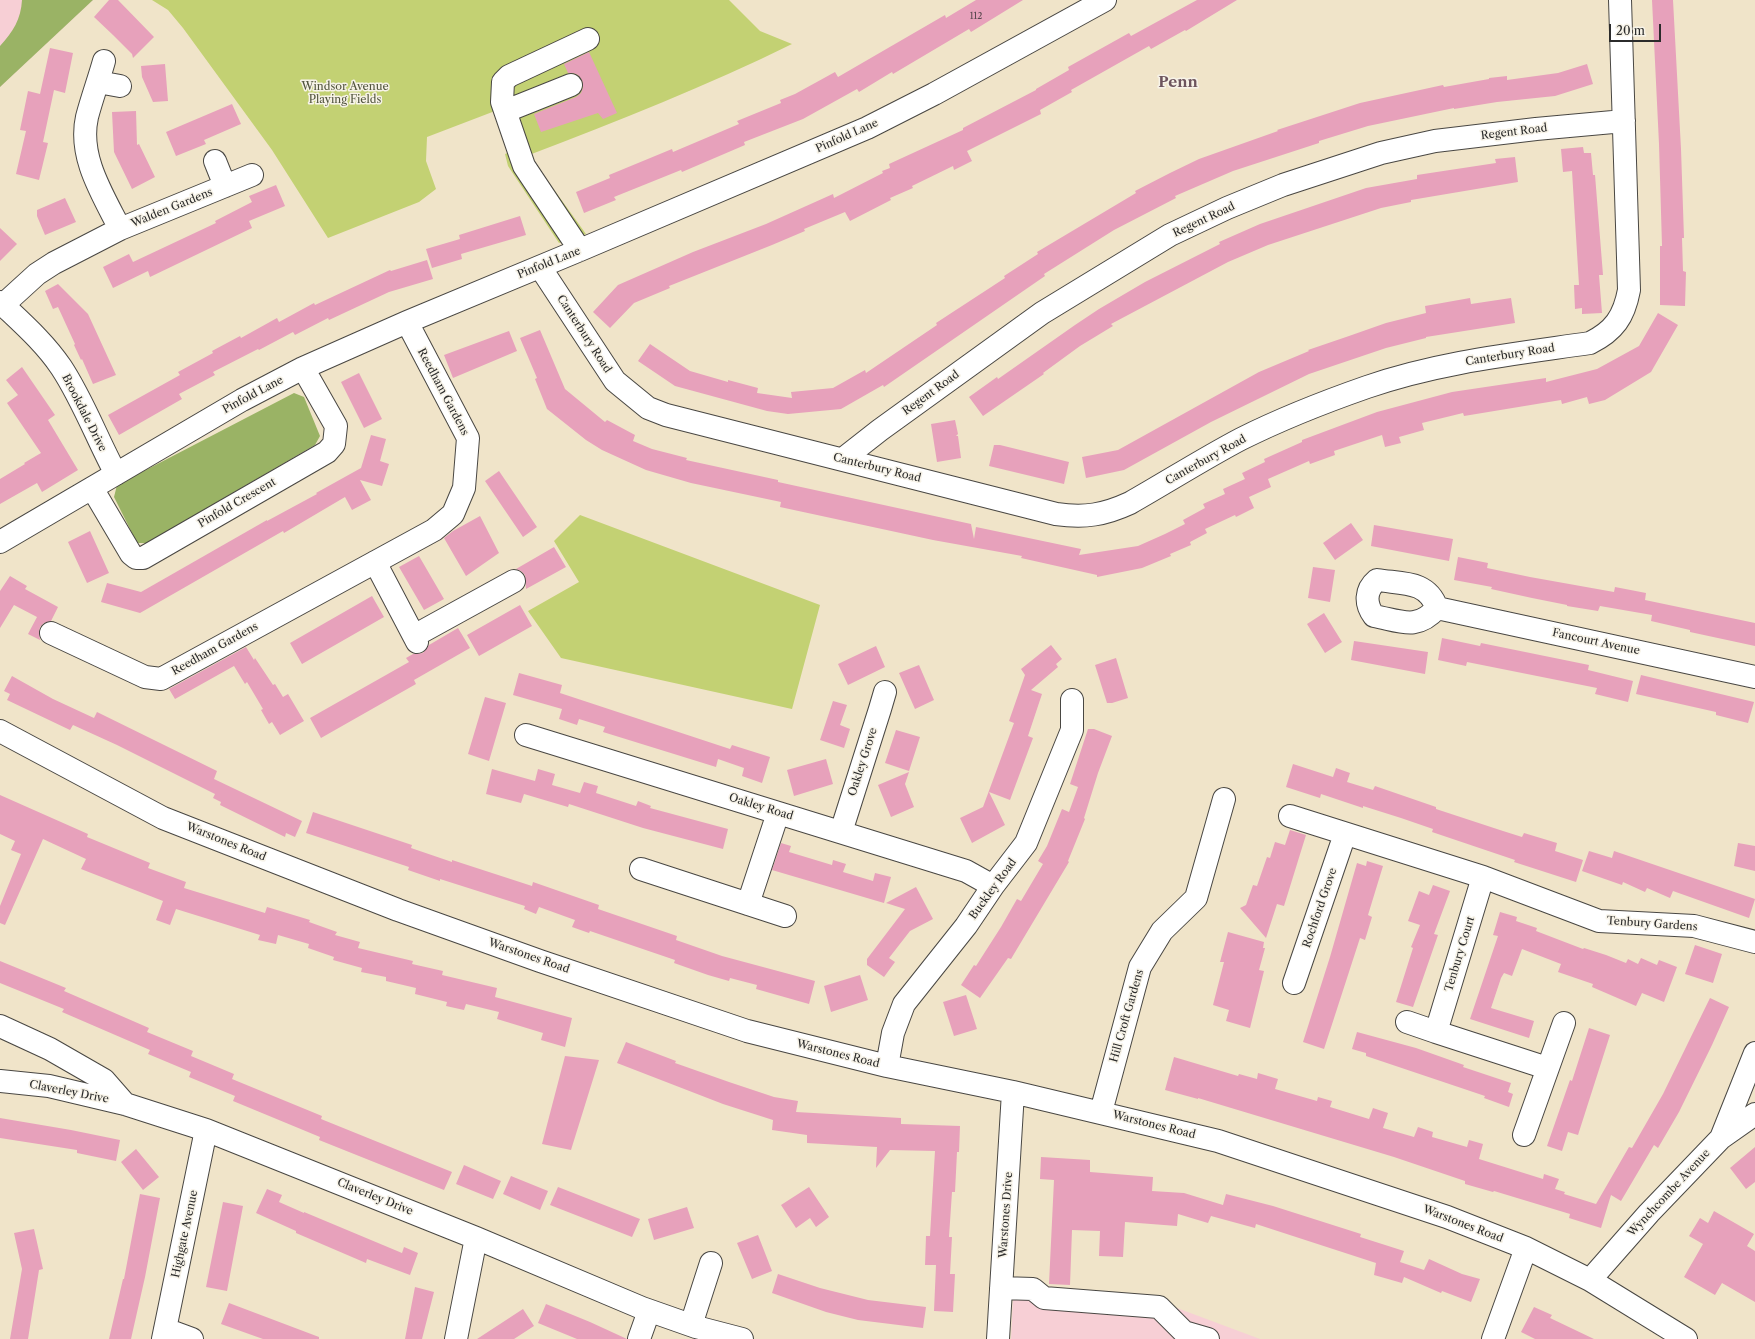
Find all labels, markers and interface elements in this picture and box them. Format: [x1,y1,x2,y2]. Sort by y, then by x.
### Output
house number: 112 [970,11,982,21]
scale bar [1611,16,1663,42]
text: 20 m [1616,23,1645,38]
district label: Penn [1158,74,1198,92]
park label: Windsor Avenue Playing Fields [301,80,389,106]
street label: Pinfold Lane [814,116,880,156]
street label: Regent Road [1480,121,1548,143]
street label: Walden Gardens [129,186,215,230]
street label: Regent Road [1171,200,1237,240]
street label: Pinfold Lane [515,244,583,282]
street label: Canterbury Road [554,293,614,375]
street label: Canterbury Road [1464,341,1556,369]
street label: Reedham Gardens [415,346,471,438]
street label: Regent Road [900,368,962,418]
street label: Brookdale Drive [59,372,109,454]
street label: Pinfold Lane [220,373,286,417]
street label: Canterbury Road [1163,432,1249,488]
street label: Canterbury Road [832,451,922,485]
street label: Pinfold Crescent [196,475,278,531]
street label: Reedham Gardens [170,620,260,678]
street label: Fancourt Avenue [1551,626,1641,658]
street label: Oakley Grove [846,726,880,798]
street label: Oakley Road [727,791,795,823]
street label: Warstones Road [184,820,268,864]
street label: Buckley Road [966,856,1020,922]
street label: Rochford Grove [1300,866,1340,950]
street label: Tenbury Gardens [1606,914,1698,934]
street label: Tenbury Court [1442,915,1478,993]
street label: Warstones Road [487,936,571,976]
street label: Hill Croft Gardens [1107,968,1147,1064]
street label: Warstones Road [795,1037,881,1071]
street label: Claverley Drive [28,1078,110,1106]
street label: Warstones Road [1111,1108,1197,1142]
street label: Wynchcombe Avenue [1625,1147,1713,1239]
street label: Warstones Drive [996,1172,1016,1258]
street label: Claverley Drive [335,1176,415,1218]
street label: Highgate Avenue [169,1189,201,1279]
street label: Warstones Road [1421,1203,1505,1245]

